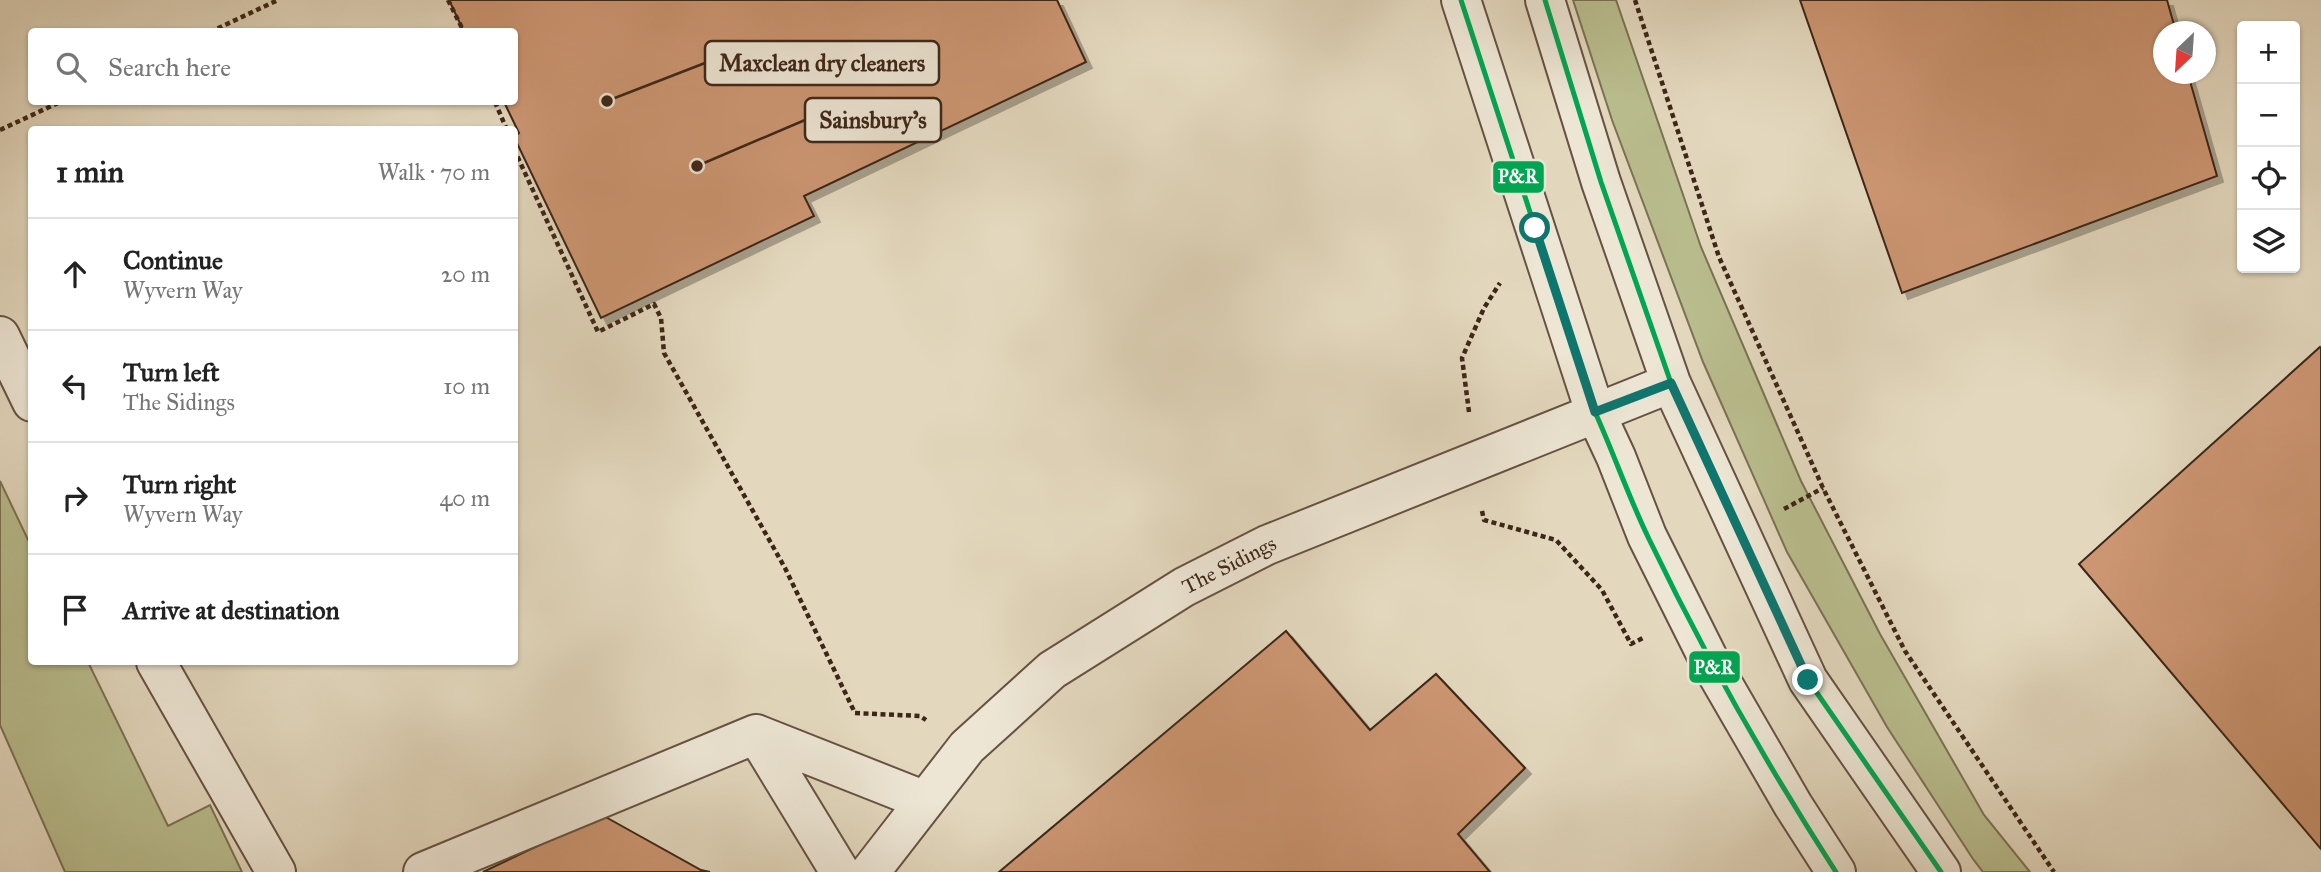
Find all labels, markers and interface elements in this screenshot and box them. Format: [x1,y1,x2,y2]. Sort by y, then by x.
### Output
north arrow [2153,21,2216,84]
map controls [2237,21,2300,273]
button: + [2237,21,2300,84]
search box [28,28,518,105]
callout: Maxclean dry cleaners [705,41,939,85]
icon: search [52,48,90,86]
text: Maxclean dry cleaners [719,49,926,78]
text: Search here [108,51,231,83]
button: − [2237,84,2300,147]
callout: Sainsbury's [805,98,941,142]
text: Sainsbury's [819,106,927,135]
button: locate [2237,147,2300,210]
text: 1 min [56,154,124,190]
text: Walk · 70 m [378,158,490,186]
line badge: P&R [1492,160,1545,194]
text: P&R [1498,165,1540,188]
button: layers [2237,210,2300,273]
route start [1519,212,1550,243]
text: Continue [123,244,223,276]
icon: ahead [56,255,94,293]
text: 20 m [441,260,490,288]
text: Wyvern Way [123,276,243,304]
text: Turn left [123,356,219,388]
icon: left [56,367,94,405]
text: 10 m [443,372,490,400]
text: The Sidings [123,388,235,416]
text: Turn right [123,468,236,500]
icon: right [56,479,94,517]
text: 40 m [440,484,490,512]
text: Wyvern Way [123,500,243,528]
street label: The Sidings [1178,530,1280,600]
icon: arrive [56,591,94,629]
text: Arrive at destination [123,594,340,626]
line badge: P&R [1688,650,1741,684]
text: P&R [1694,656,1736,679]
route end [1792,664,1823,695]

